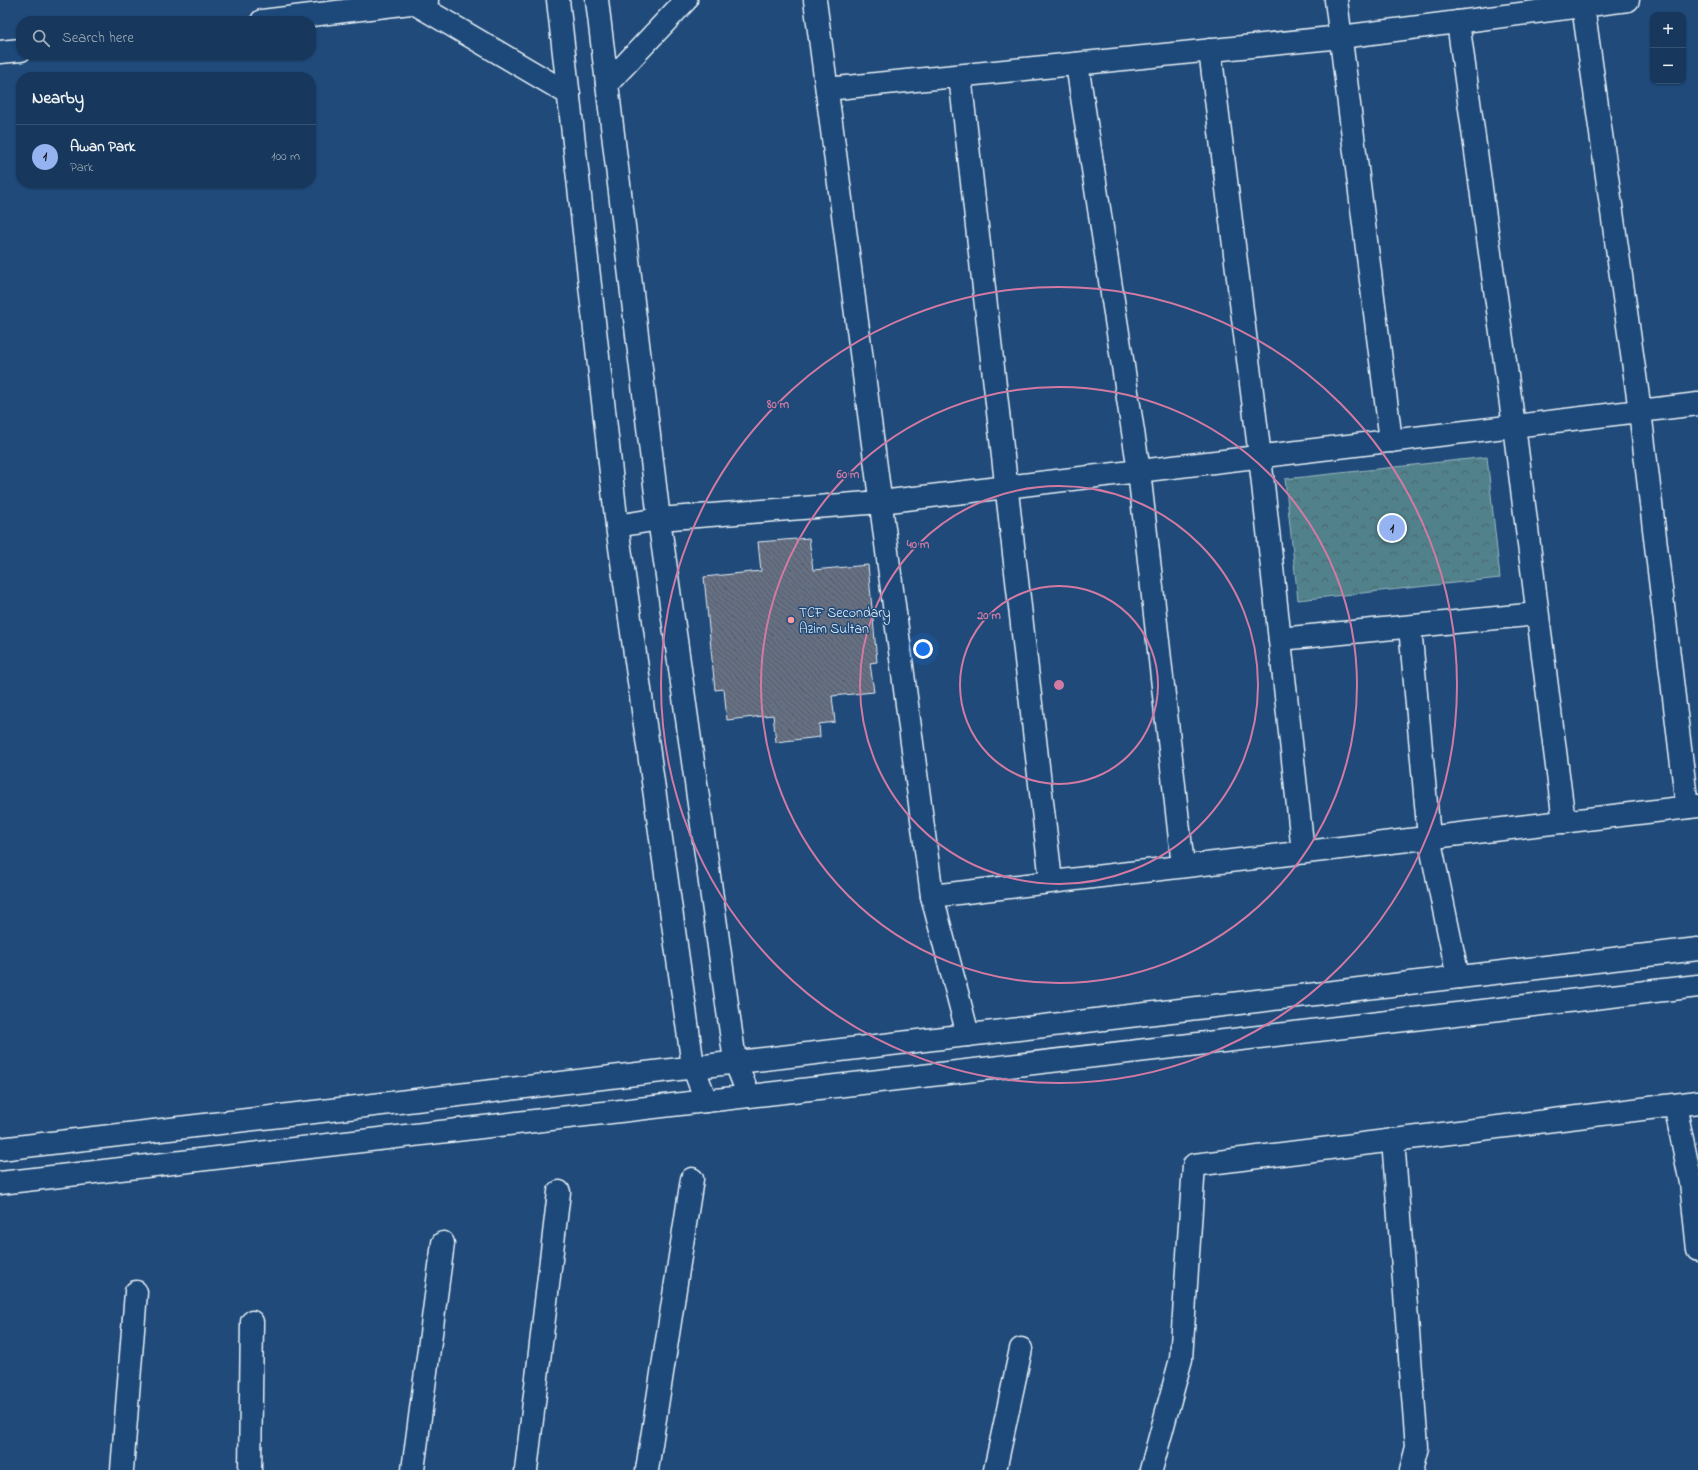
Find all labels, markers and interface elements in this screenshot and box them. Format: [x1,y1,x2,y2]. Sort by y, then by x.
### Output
map controls [1650,12,1686,84]
button: + [1650,12,1686,48]
search box [16,16,316,60]
icon: search [30,27,52,49]
text: Search here [62,27,134,49]
button: − [1650,48,1686,84]
text: Nearby [32,86,84,111]
text: Awan Park [70,136,135,158]
text: 1 [43,147,47,166]
text: 100 m [271,147,300,166]
text: Park [70,158,94,177]
text: 80 m [766,396,790,414]
text: 60 m [836,466,860,484]
pin: 1 [1379,513,1405,543]
text: 40 m [906,536,930,554]
place label: TCF Secondary Azim Sultan [799,603,891,640]
text: 20 m [976,607,1001,625]
marker: TCF Secondary Azim Sultan [786,615,796,625]
your location [913,639,933,659]
centre of rings [1052,678,1066,692]

